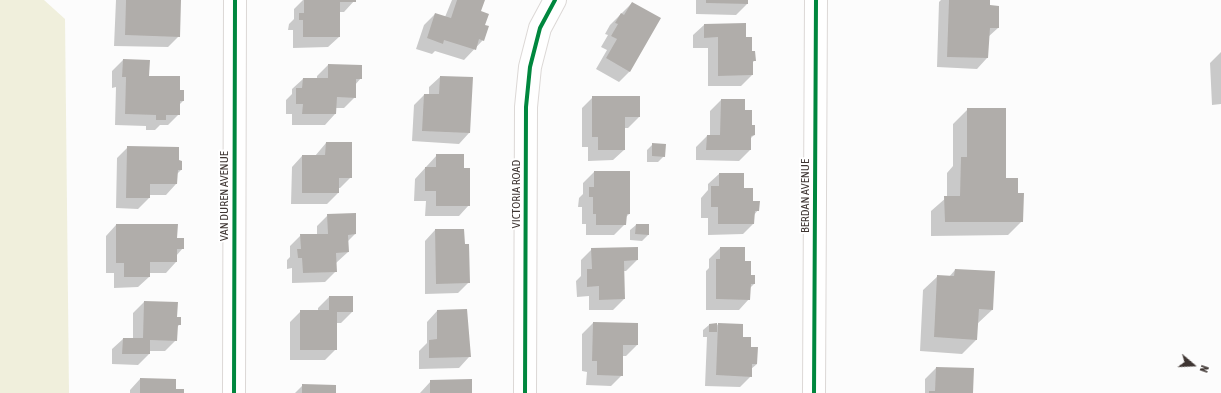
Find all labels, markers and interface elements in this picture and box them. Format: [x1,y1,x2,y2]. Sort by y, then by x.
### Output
street label: VAN DUREN AVENUE [217,151,231,241]
street label: BERDAN AVENUE [798,159,812,233]
street label: VICTORIA ROAD [509,160,523,228]
north arrow [1173,345,1213,385]
text: N [1198,364,1211,374]

